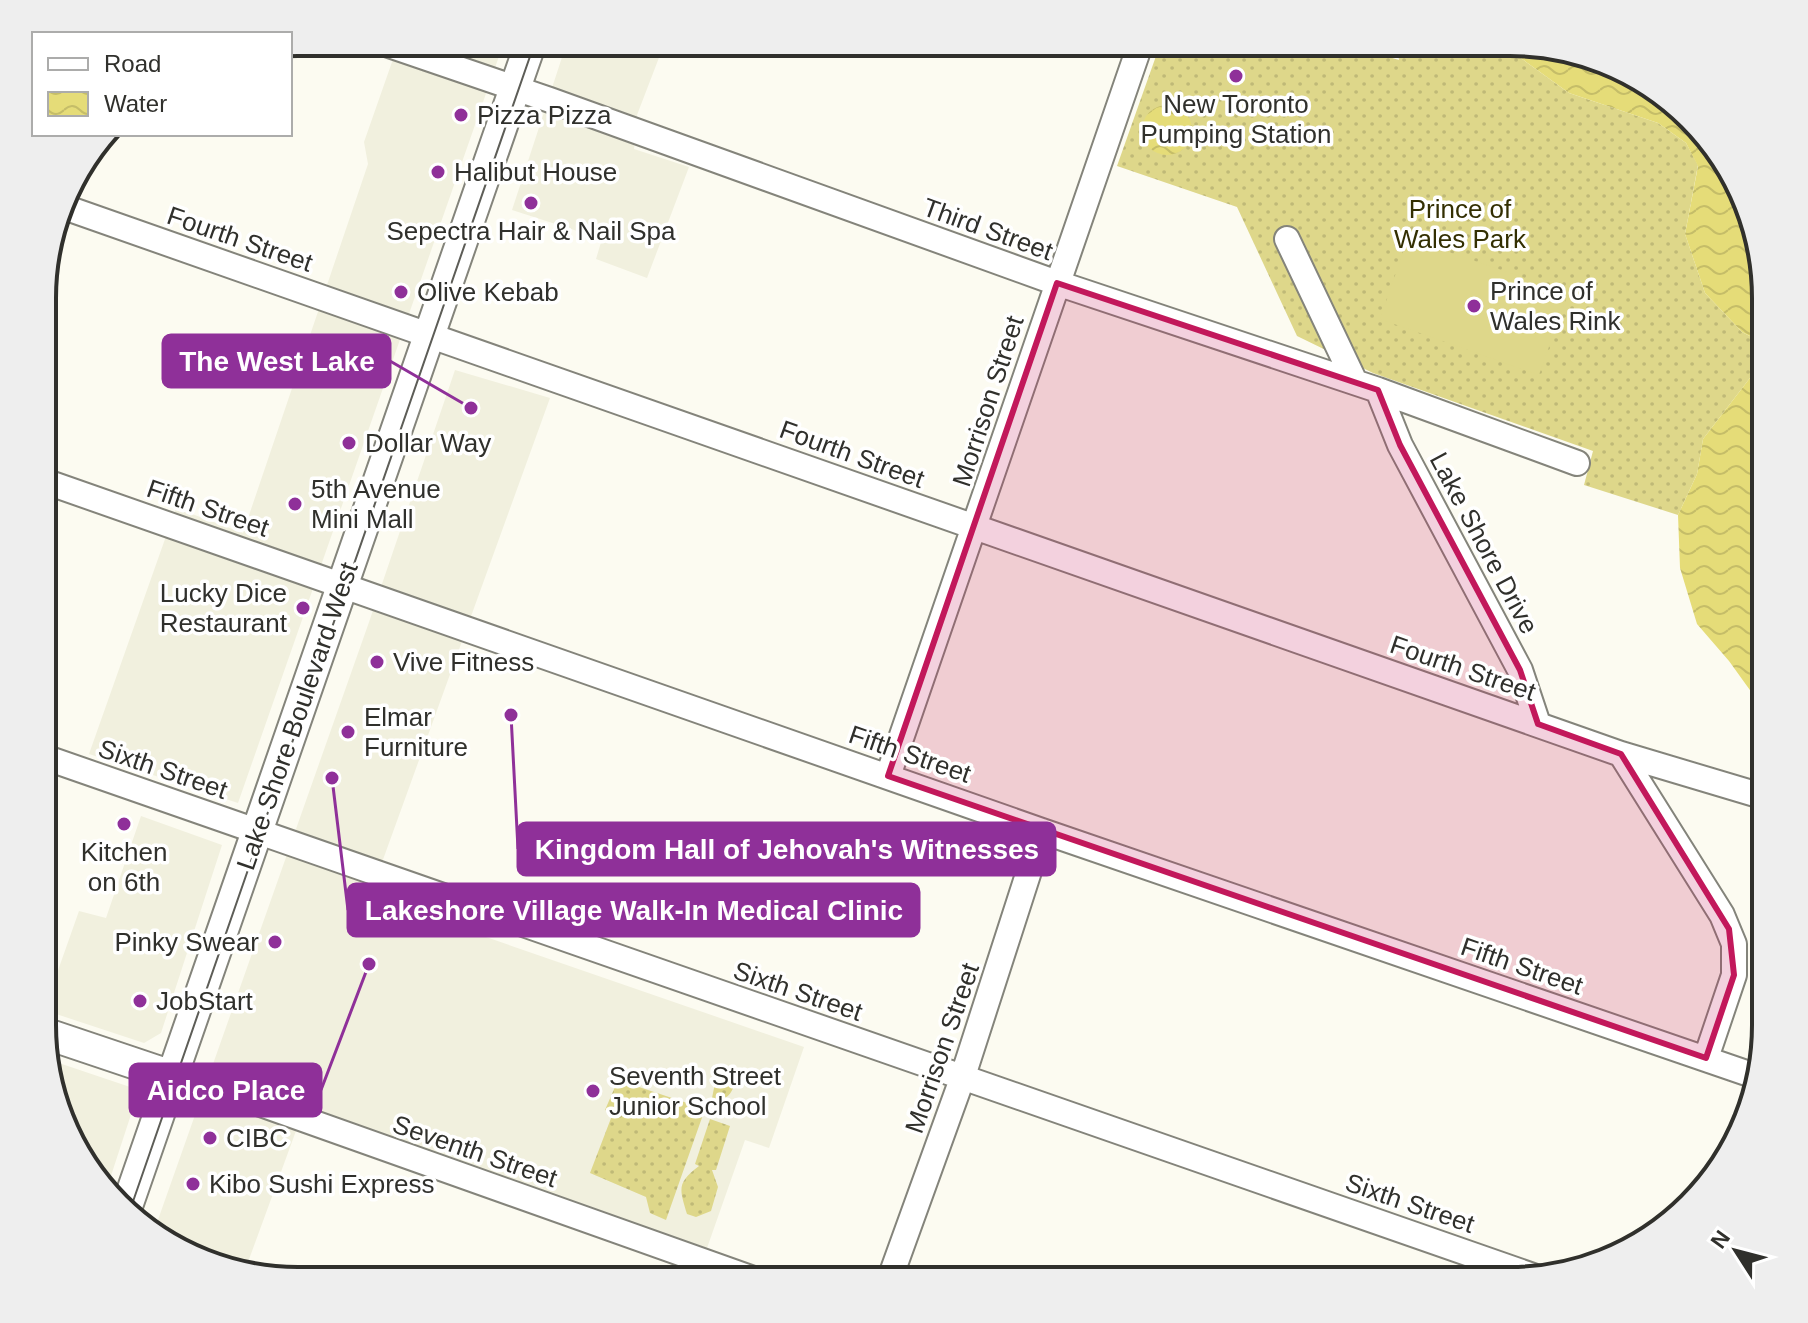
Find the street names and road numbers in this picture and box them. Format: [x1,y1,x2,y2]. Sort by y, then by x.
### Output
street label: Third Street [919,192,1058,267]
street label: Fourth Street [163,200,317,278]
street label: Morrison Street [946,311,1030,490]
street label: Fourth Street [776,414,929,494]
street label: Lake Shore Drive [1424,447,1544,639]
street label: Fifth Street [143,473,274,543]
street label: Lake Shore Boulevard West [230,558,364,874]
street label: Fourth Street [1386,629,1540,707]
street label: Fifth Street [845,719,976,789]
street label: Sixth Street [95,733,232,805]
street label: Fifth Street [1457,931,1588,1001]
street label: Sixth Street [730,955,867,1027]
street label: Morrison Street [899,958,985,1137]
street label: Seventh Street [389,1109,562,1193]
street label: Sixth Street [1342,1167,1479,1239]

